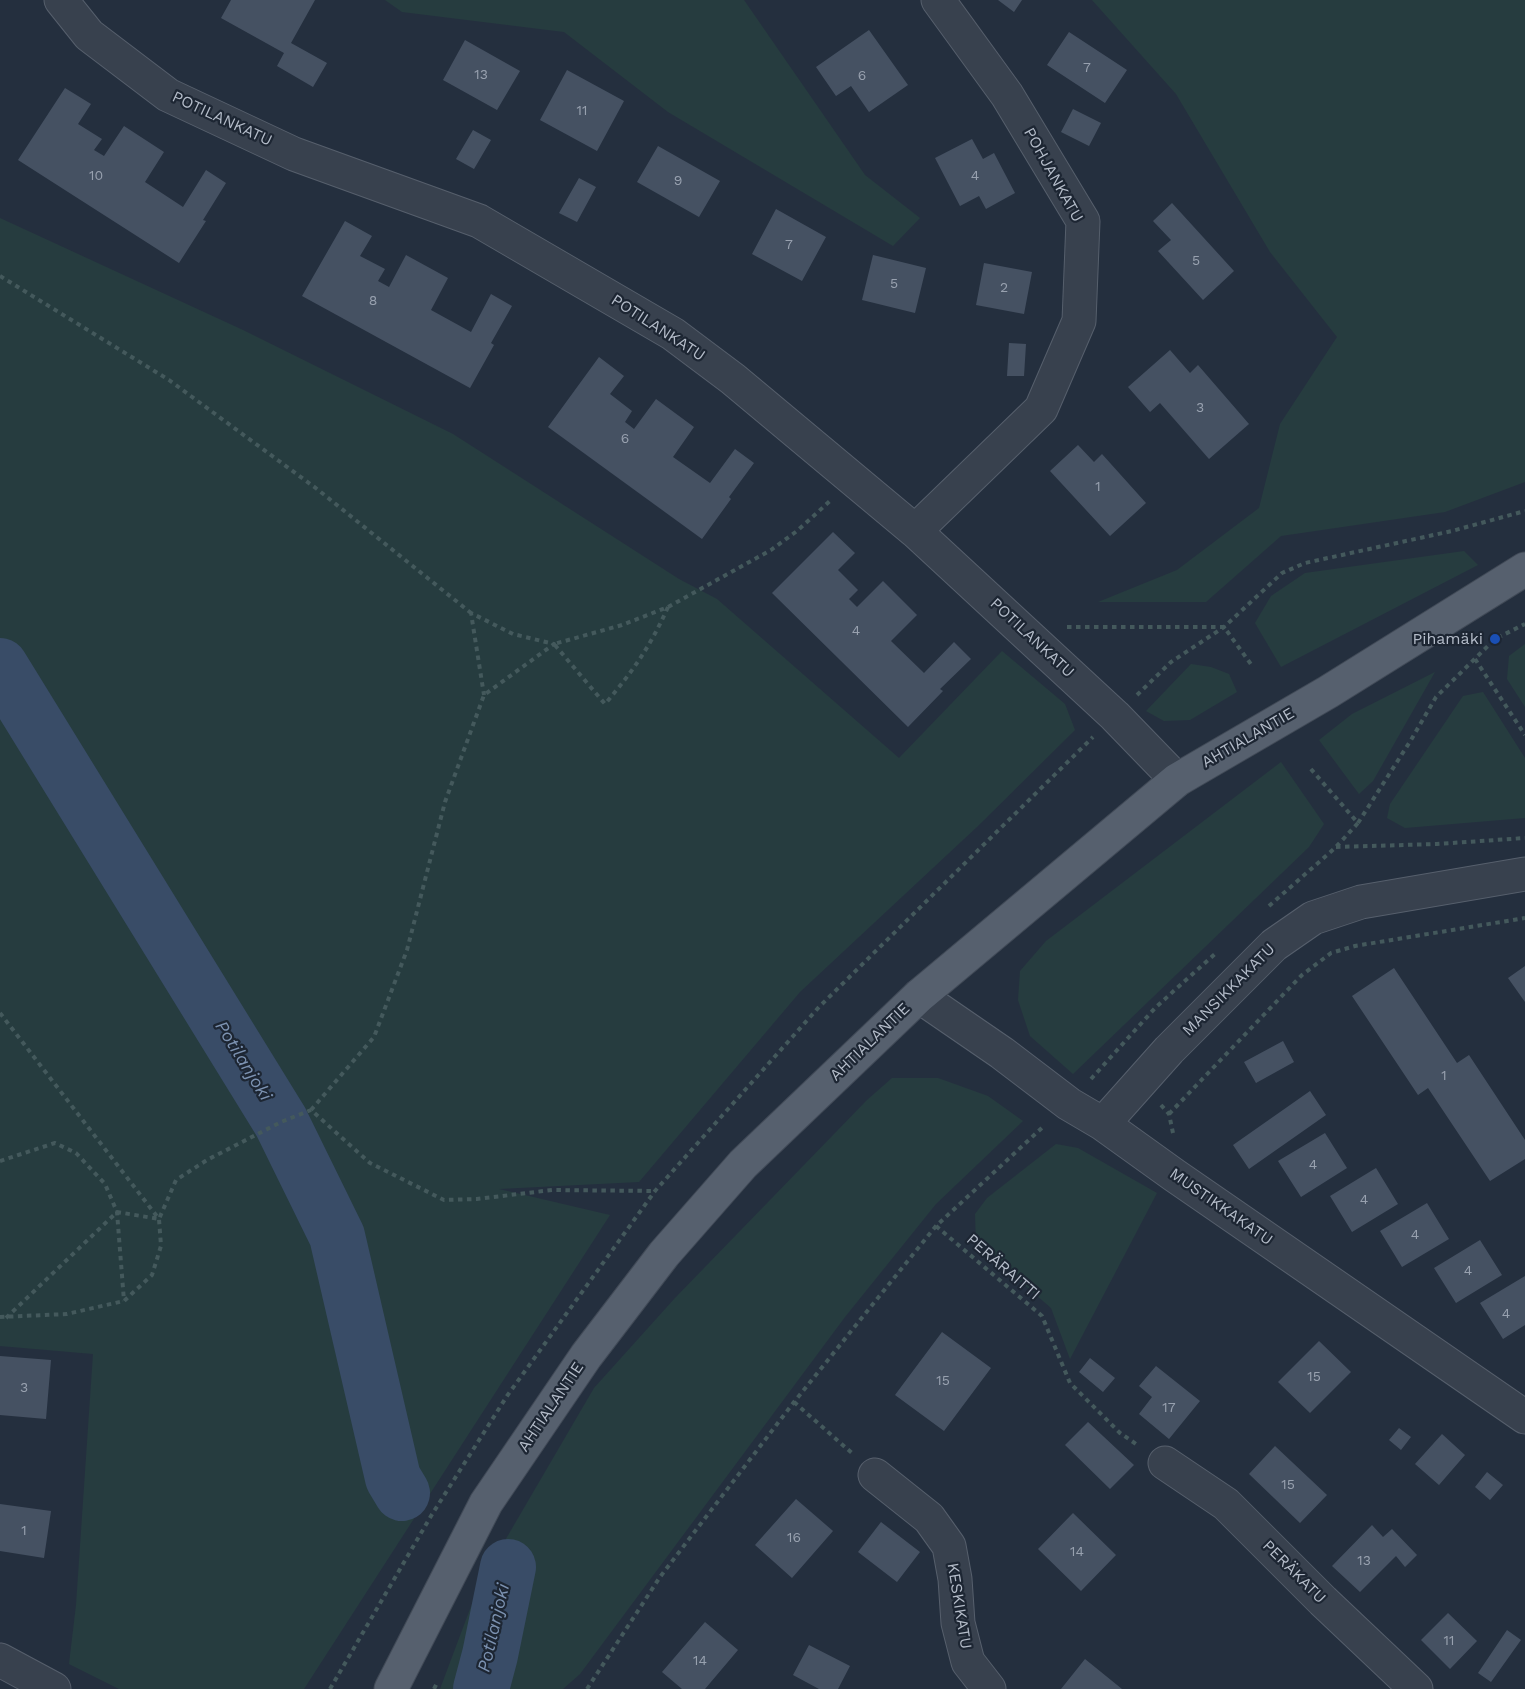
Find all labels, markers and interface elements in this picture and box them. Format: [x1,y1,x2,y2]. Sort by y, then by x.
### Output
house number: 7 [1083,60,1091,76]
house number: 13 [474,67,488,83]
house number: 6 [858,68,866,84]
street label: POTILANKATU [169,87,275,151]
house number: 11 [577,103,587,119]
street label: POHJANKATU [1019,124,1087,226]
house number: 10 [89,168,103,184]
house number: 4 [971,168,979,184]
house number: 9 [674,173,682,189]
house number: 7 [785,237,793,253]
house number: 5 [1192,253,1200,269]
house number: 5 [890,276,898,292]
house number: 2 [1000,280,1008,296]
street label: POTILANKATU [607,290,709,366]
house number: 8 [369,293,377,309]
house number: 3 [1196,400,1204,416]
house number: 6 [621,431,629,447]
house number: 1 [1095,479,1101,495]
street label: POTILANKATU [986,594,1078,682]
house number: 4 [852,623,860,639]
place label: Pihamäki [1412,629,1483,649]
marker: Pihamäki [1488,632,1502,646]
street label: AHTIALANTIE [1198,704,1298,772]
street label: MANSIKKAKATU [1179,940,1279,1040]
street label: AHTIALANTIE [826,999,914,1085]
water label: Potilanjoki [210,1017,276,1105]
house number: 1 [1441,1068,1447,1084]
house number: 4 [1309,1157,1317,1173]
street label: MUSTIKKAKATU [1166,1164,1276,1250]
house number: 4 [1360,1192,1368,1208]
house number: 4 [1411,1227,1419,1243]
street label: PERÄRAITTI [962,1230,1044,1304]
house number: 4 [1464,1263,1472,1279]
house number: 4 [1502,1306,1510,1322]
street label: AHTIALANTIE [514,1359,588,1455]
house number: 15 [1307,1369,1321,1385]
house number: 15 [936,1373,950,1389]
house number: 3 [20,1380,28,1396]
house number: 17 [1162,1400,1176,1416]
house number: 15 [1281,1477,1295,1493]
house number: 1 [21,1523,27,1539]
house number: 16 [787,1530,801,1546]
street label: PERÄKATU [1258,1536,1330,1608]
house number: 14 [1070,1544,1084,1560]
house number: 13 [1357,1553,1371,1569]
street label: KESKIKATU [943,1562,975,1650]
water label: Potilanjoki [473,1582,515,1674]
house number: 11 [1444,1633,1454,1649]
house number: 14 [693,1653,707,1669]

